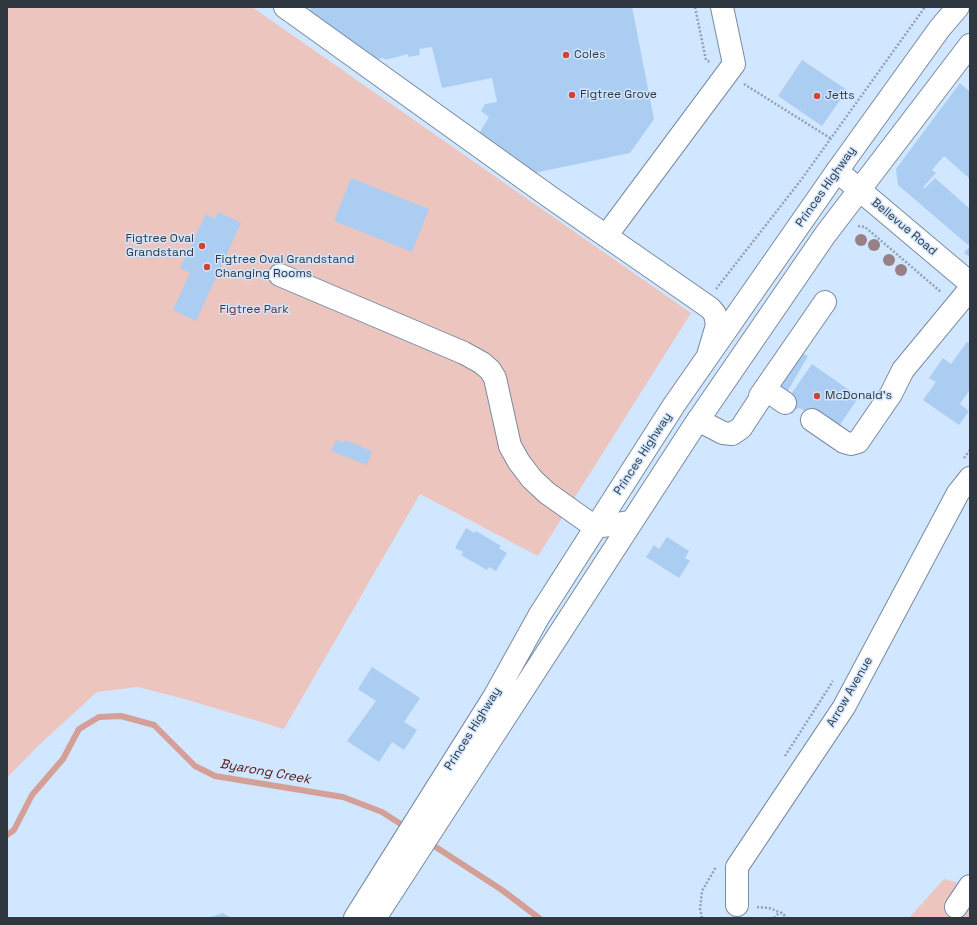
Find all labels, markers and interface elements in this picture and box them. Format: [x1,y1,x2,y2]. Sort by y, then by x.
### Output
place label: Coles [574,48,605,62]
marker: Coles [561,50,571,60]
place label: Figtree Grove [580,88,657,102]
place label: Jetts [825,89,855,103]
marker: Figtree Grove [567,90,577,100]
marker: Jetts [812,91,822,101]
street label: Princes Highway [793,144,859,230]
street label: Bellevue Road [868,195,940,259]
place label: Figtree Oval Grandstand [126,232,194,260]
marker: Figtree Oval Grandstand [197,241,207,251]
place label: Figtree Oval Grandstand Changing Rooms [215,253,354,281]
marker: Figtree Oval Grandstand Changing Rooms [202,262,212,272]
park label: Figtree Park [219,303,289,317]
place label: McDonald's [825,389,892,403]
marker: McDonald's [812,391,822,401]
street label: Princes Highway [611,410,675,498]
street label: Arrow Avenue [824,654,876,730]
street label: Princes Highway [442,685,504,773]
water label: Byarong Creek [218,756,312,788]

